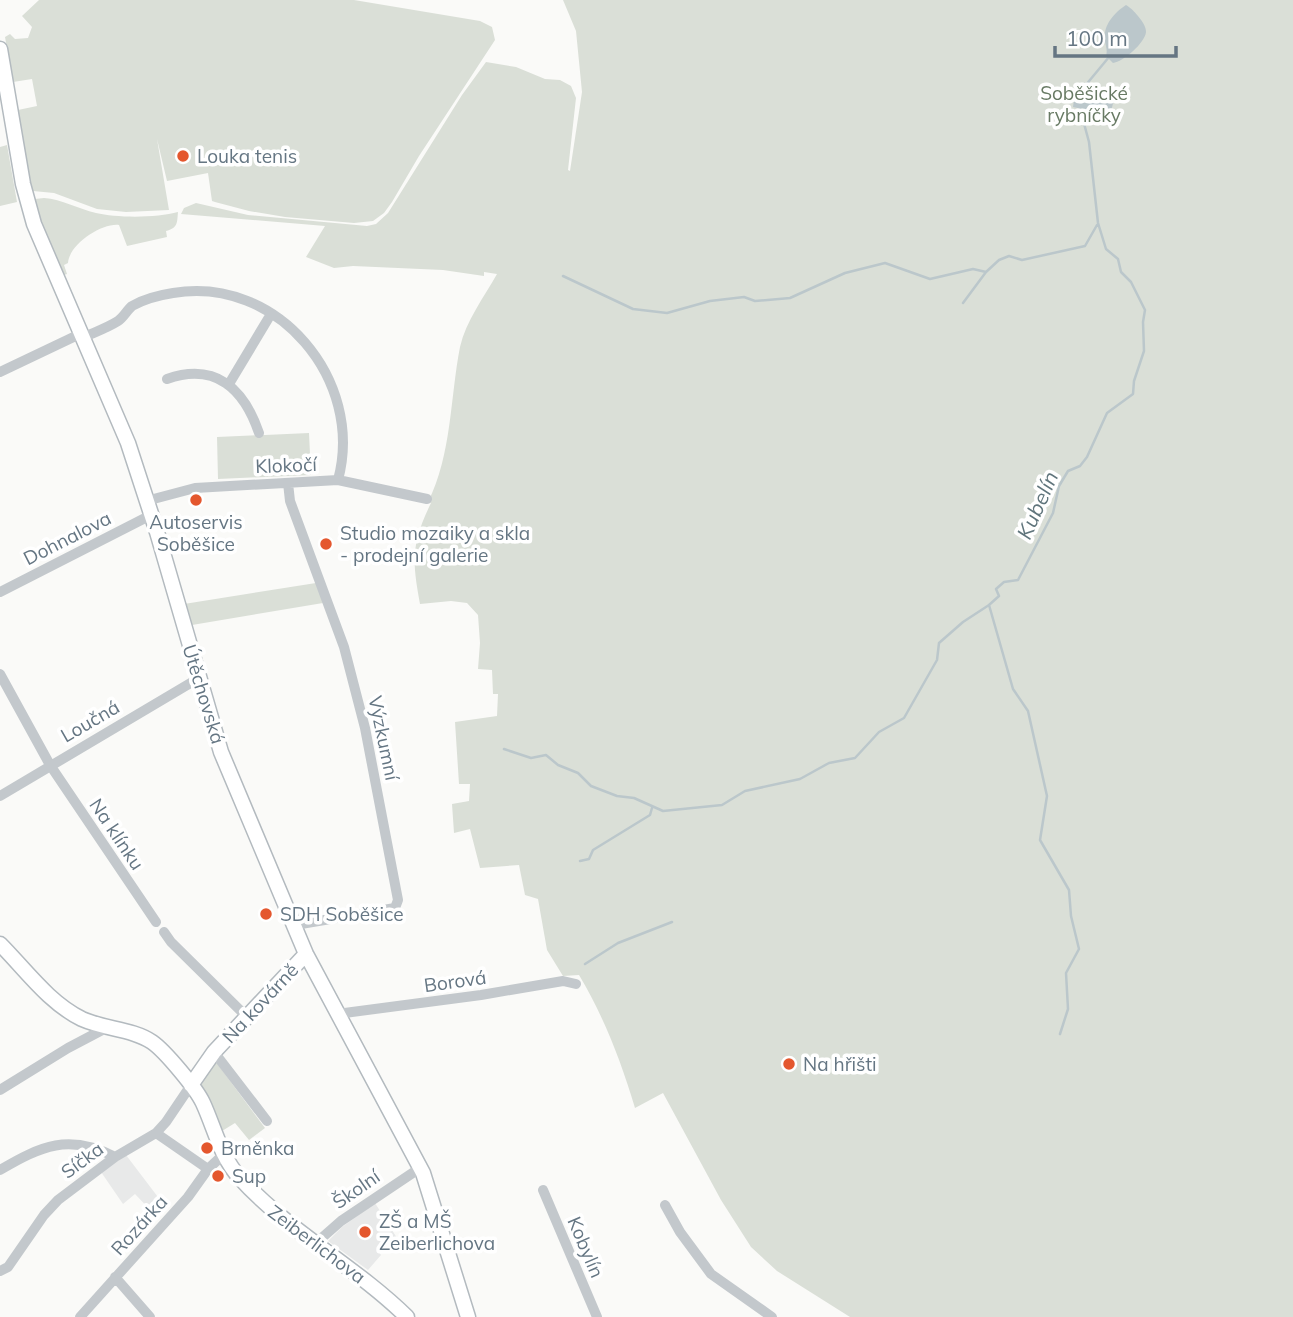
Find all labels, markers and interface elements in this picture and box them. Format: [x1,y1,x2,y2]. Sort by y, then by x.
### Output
scale bar [1055,14,1176,58]
text: 100 m [1066,25,1128,51]
park label: Soběšické rybníčky [1040,81,1128,127]
place label: Louka tenis [197,144,297,168]
marker: Louka tenis [175,148,191,164]
street label: Klokočí [255,452,319,478]
water label: Kubelín [1011,467,1063,543]
marker: Autoservis Soběšice [188,492,204,508]
street label: Dohnalova [19,506,115,570]
place label: Autoservis Soběšice [149,510,243,556]
place label: Studio mozaiky a skla - prodejní galerie [340,521,530,567]
marker: Studio mozaiky a skla - prodejní galerie [318,536,334,552]
street label: Útěchovská [178,641,230,747]
street label: Výzkumní [363,694,405,784]
street label: Loučná [56,695,124,747]
street label: Na klínku [84,794,150,874]
place label: SDH Soběšice [280,902,403,926]
marker: SDH Soběšice [258,906,274,922]
street label: Na kovárně [217,958,303,1048]
street label: Borová [422,965,488,997]
place label: Na hřišti [803,1052,877,1076]
marker: Na hřišti [781,1056,797,1072]
place label: Brněnka [221,1136,295,1160]
street label: Síčka [56,1137,108,1183]
marker: Brněnka [199,1140,215,1156]
street label: Školní [328,1163,386,1214]
place label: Sup [232,1164,266,1188]
marker: Sup [210,1168,226,1184]
street label: Rozárka [106,1190,172,1260]
street label: Zeiberlichova [263,1199,371,1289]
place label: ZŠ a MŠ Zeiberlichova [379,1209,495,1255]
street label: Kobylín [562,1213,610,1281]
marker: ZŠ a MŠ Zeiberlichova [357,1224,373,1240]

